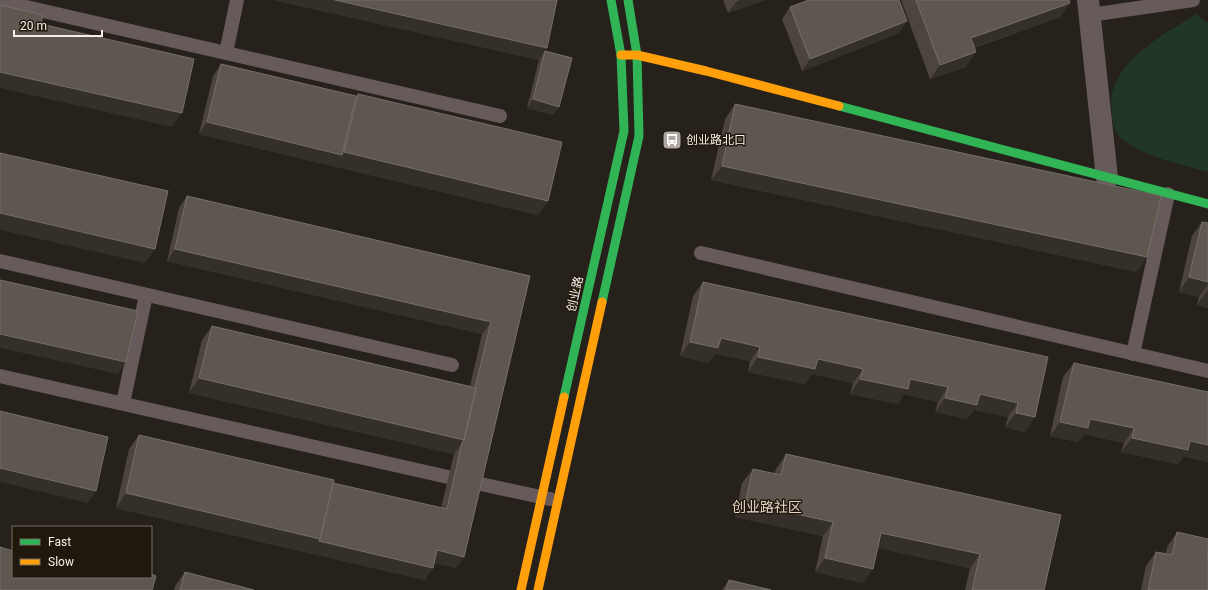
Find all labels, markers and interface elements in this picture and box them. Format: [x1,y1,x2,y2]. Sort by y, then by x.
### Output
scale bar [14,12,102,38]
text: 20 m [20,19,47,33]
bus stop icon: 创业路北口 [661,129,683,151]
place label: 创业路北口 [686,133,746,147]
street label: 创业路 [564,275,586,313]
district label: 创业路社区 [732,499,802,515]
legend [12,526,152,578]
text: Fast [48,535,71,549]
text: Slow [48,555,74,569]

